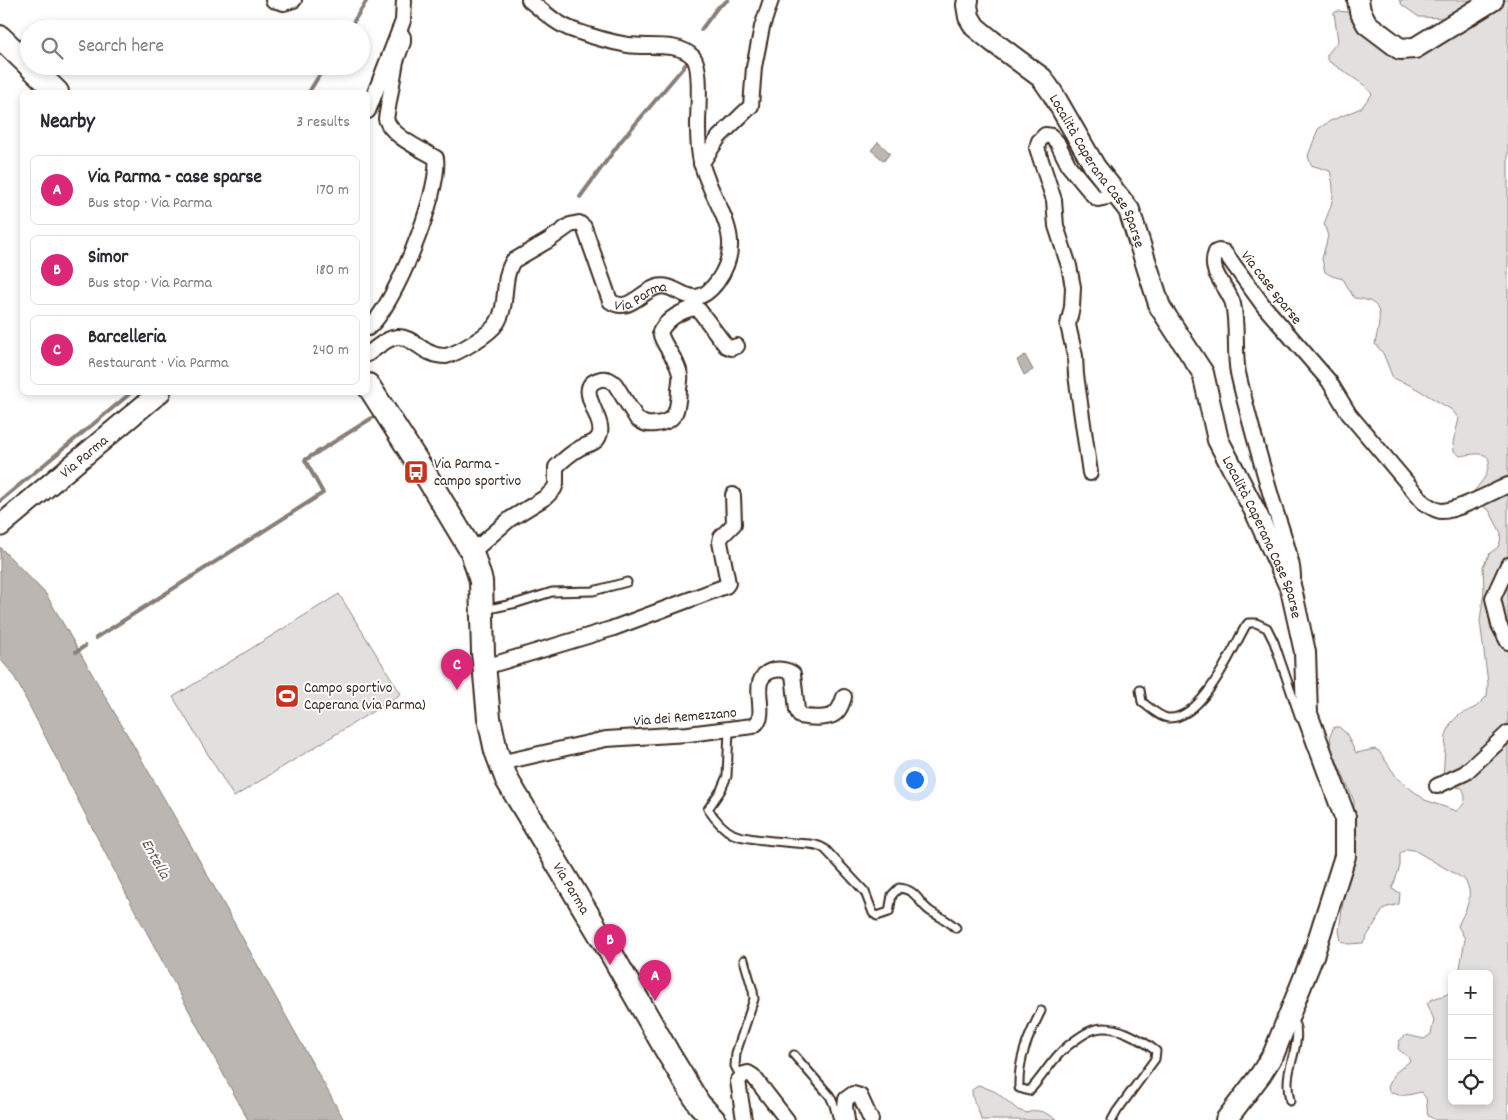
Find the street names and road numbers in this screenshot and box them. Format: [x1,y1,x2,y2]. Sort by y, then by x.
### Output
street label: Località Caperana Case Sparse [1042,90,1149,251]
street label: Via case sparse [1234,247,1307,330]
street label: Via Parma [612,277,668,318]
street label: Via Parma [56,430,115,484]
street label: Località Caperana Case Sparse [1215,452,1306,621]
street label: Via dei Remezzano [633,703,738,733]
street label: Via Parma [546,859,595,920]

